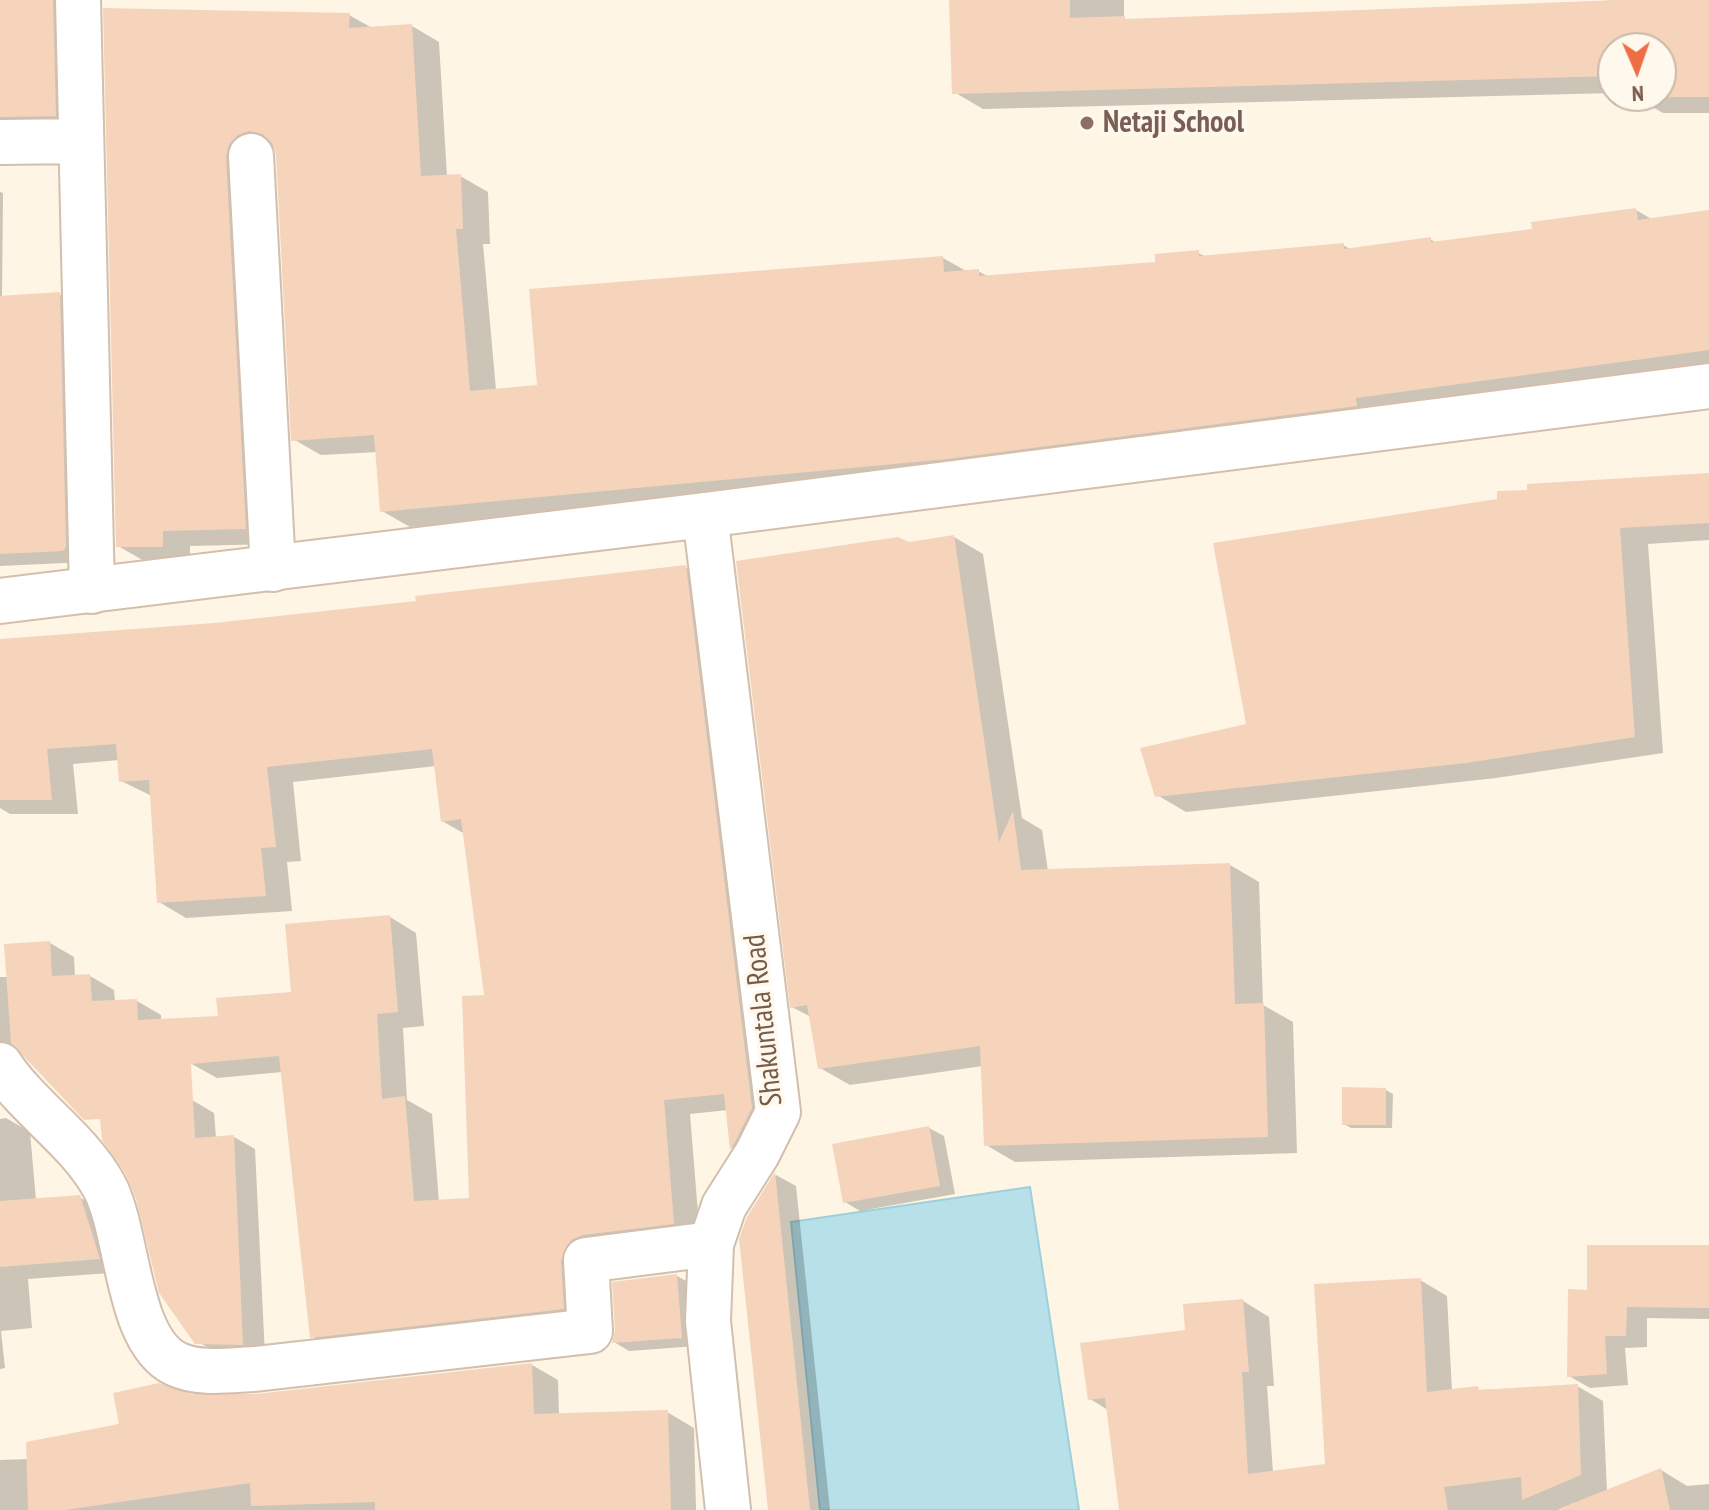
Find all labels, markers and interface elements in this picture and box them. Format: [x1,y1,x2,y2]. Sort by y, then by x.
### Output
north arrow [1597,32,1677,112]
text: N [1631,80,1644,108]
place label: Netaji School [1103,105,1244,141]
marker: Netaji School [1078,114,1096,132]
street label: Shakuntala Road [737,932,791,1108]

